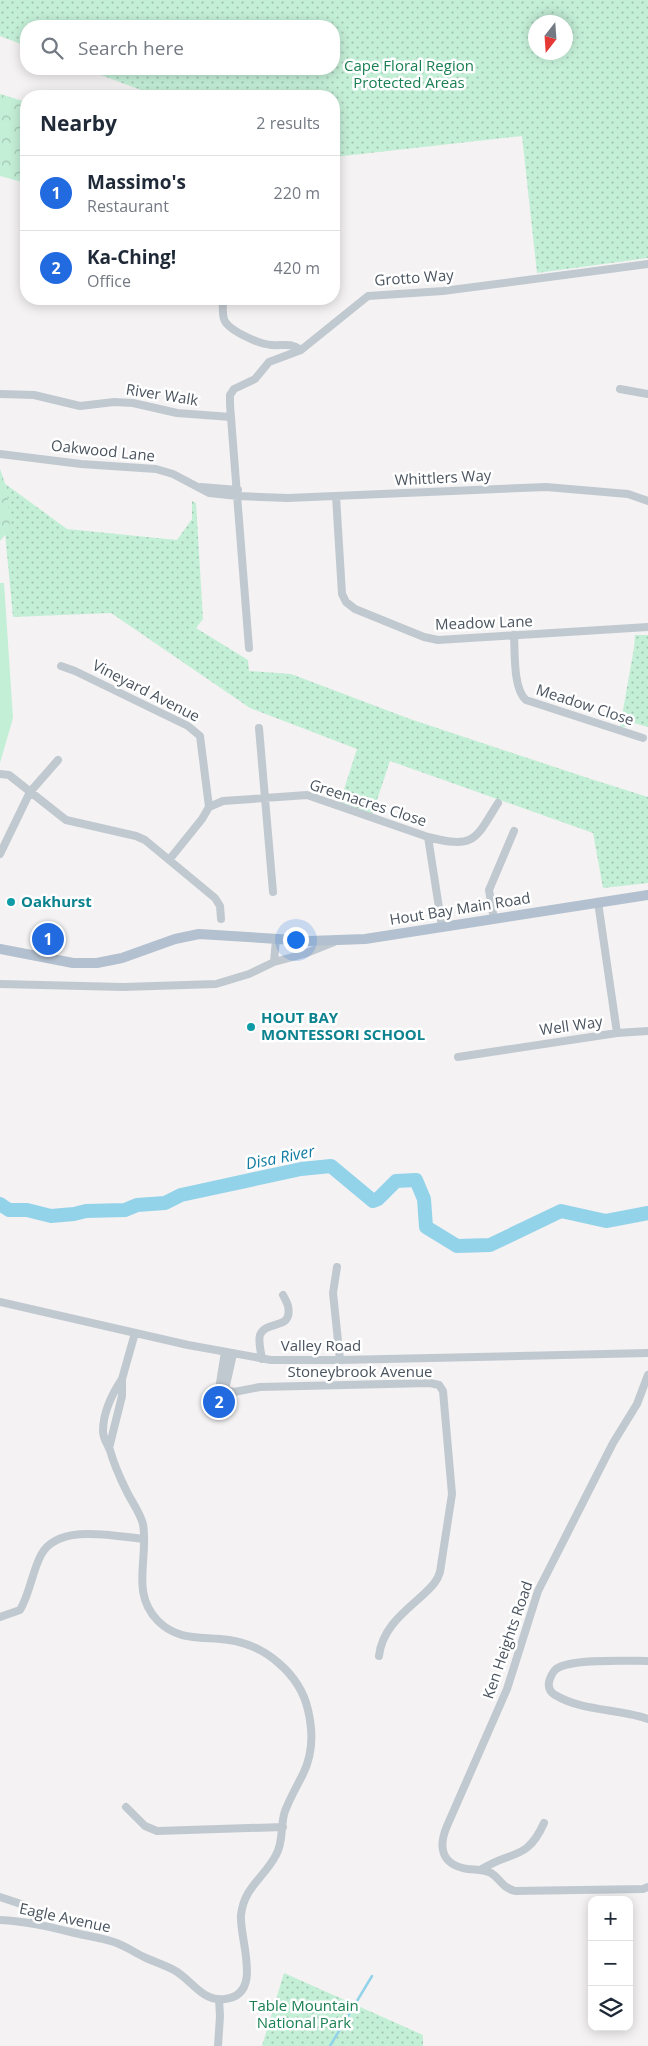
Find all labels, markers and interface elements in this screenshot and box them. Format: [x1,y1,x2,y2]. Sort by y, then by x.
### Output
north arrow [528,15,573,60]
search box [20,20,340,75]
icon: search [38,34,66,62]
text: Search here [78,35,184,61]
park label: Cape Floral Region Protected Areas [344,55,474,92]
text: Nearby [40,109,117,137]
text: 2 results [256,112,320,134]
text: Massimo's [87,169,186,195]
text: 1 [51,182,61,204]
text: 220 m [274,182,320,204]
text: Restaurant [87,195,169,217]
text: Ka-Ching! [87,244,176,270]
text: 2 [51,257,61,279]
text: 420 m [274,257,320,279]
street label: Grotto Way [374,264,455,290]
text: Office [87,270,131,292]
street label: River Walk [125,378,200,410]
street label: Oakwood Lane [50,435,156,465]
street label: Whittlers Way [394,464,492,490]
street label: Meadow Lane [435,610,533,634]
street label: Vineyard Avenue [90,654,203,726]
street label: Meadow Close [534,679,637,729]
street label: Greenacres Close [307,774,429,830]
street label: Hout Bay Main Road [388,887,532,929]
place label: Oakhurst [21,891,92,911]
marker: Oakhurst [5,896,17,908]
pin: 1 [32,920,64,958]
your location [283,927,309,953]
place label: HOUT BAY MONTESSORI SCHOOL [261,1007,425,1044]
street label: Well Way [538,1011,604,1039]
marker: HOUT BAY MONTESSORI SCHOOL [245,1021,257,1033]
water label: Disa River [244,1139,317,1174]
street label: Valley Road [281,1335,361,1355]
street label: Stoneybrook Avenue [287,1361,433,1381]
pin: 2 [203,1383,235,1421]
street label: Ken Heights Road [477,1578,537,1701]
map controls [588,1896,633,2031]
button: + [588,1896,633,1941]
street label: Eagle Avenue [18,1898,113,1936]
button: − [588,1941,633,1986]
button: layers [588,1986,633,2031]
park label: Table Mountain National Park [249,1995,359,2032]

